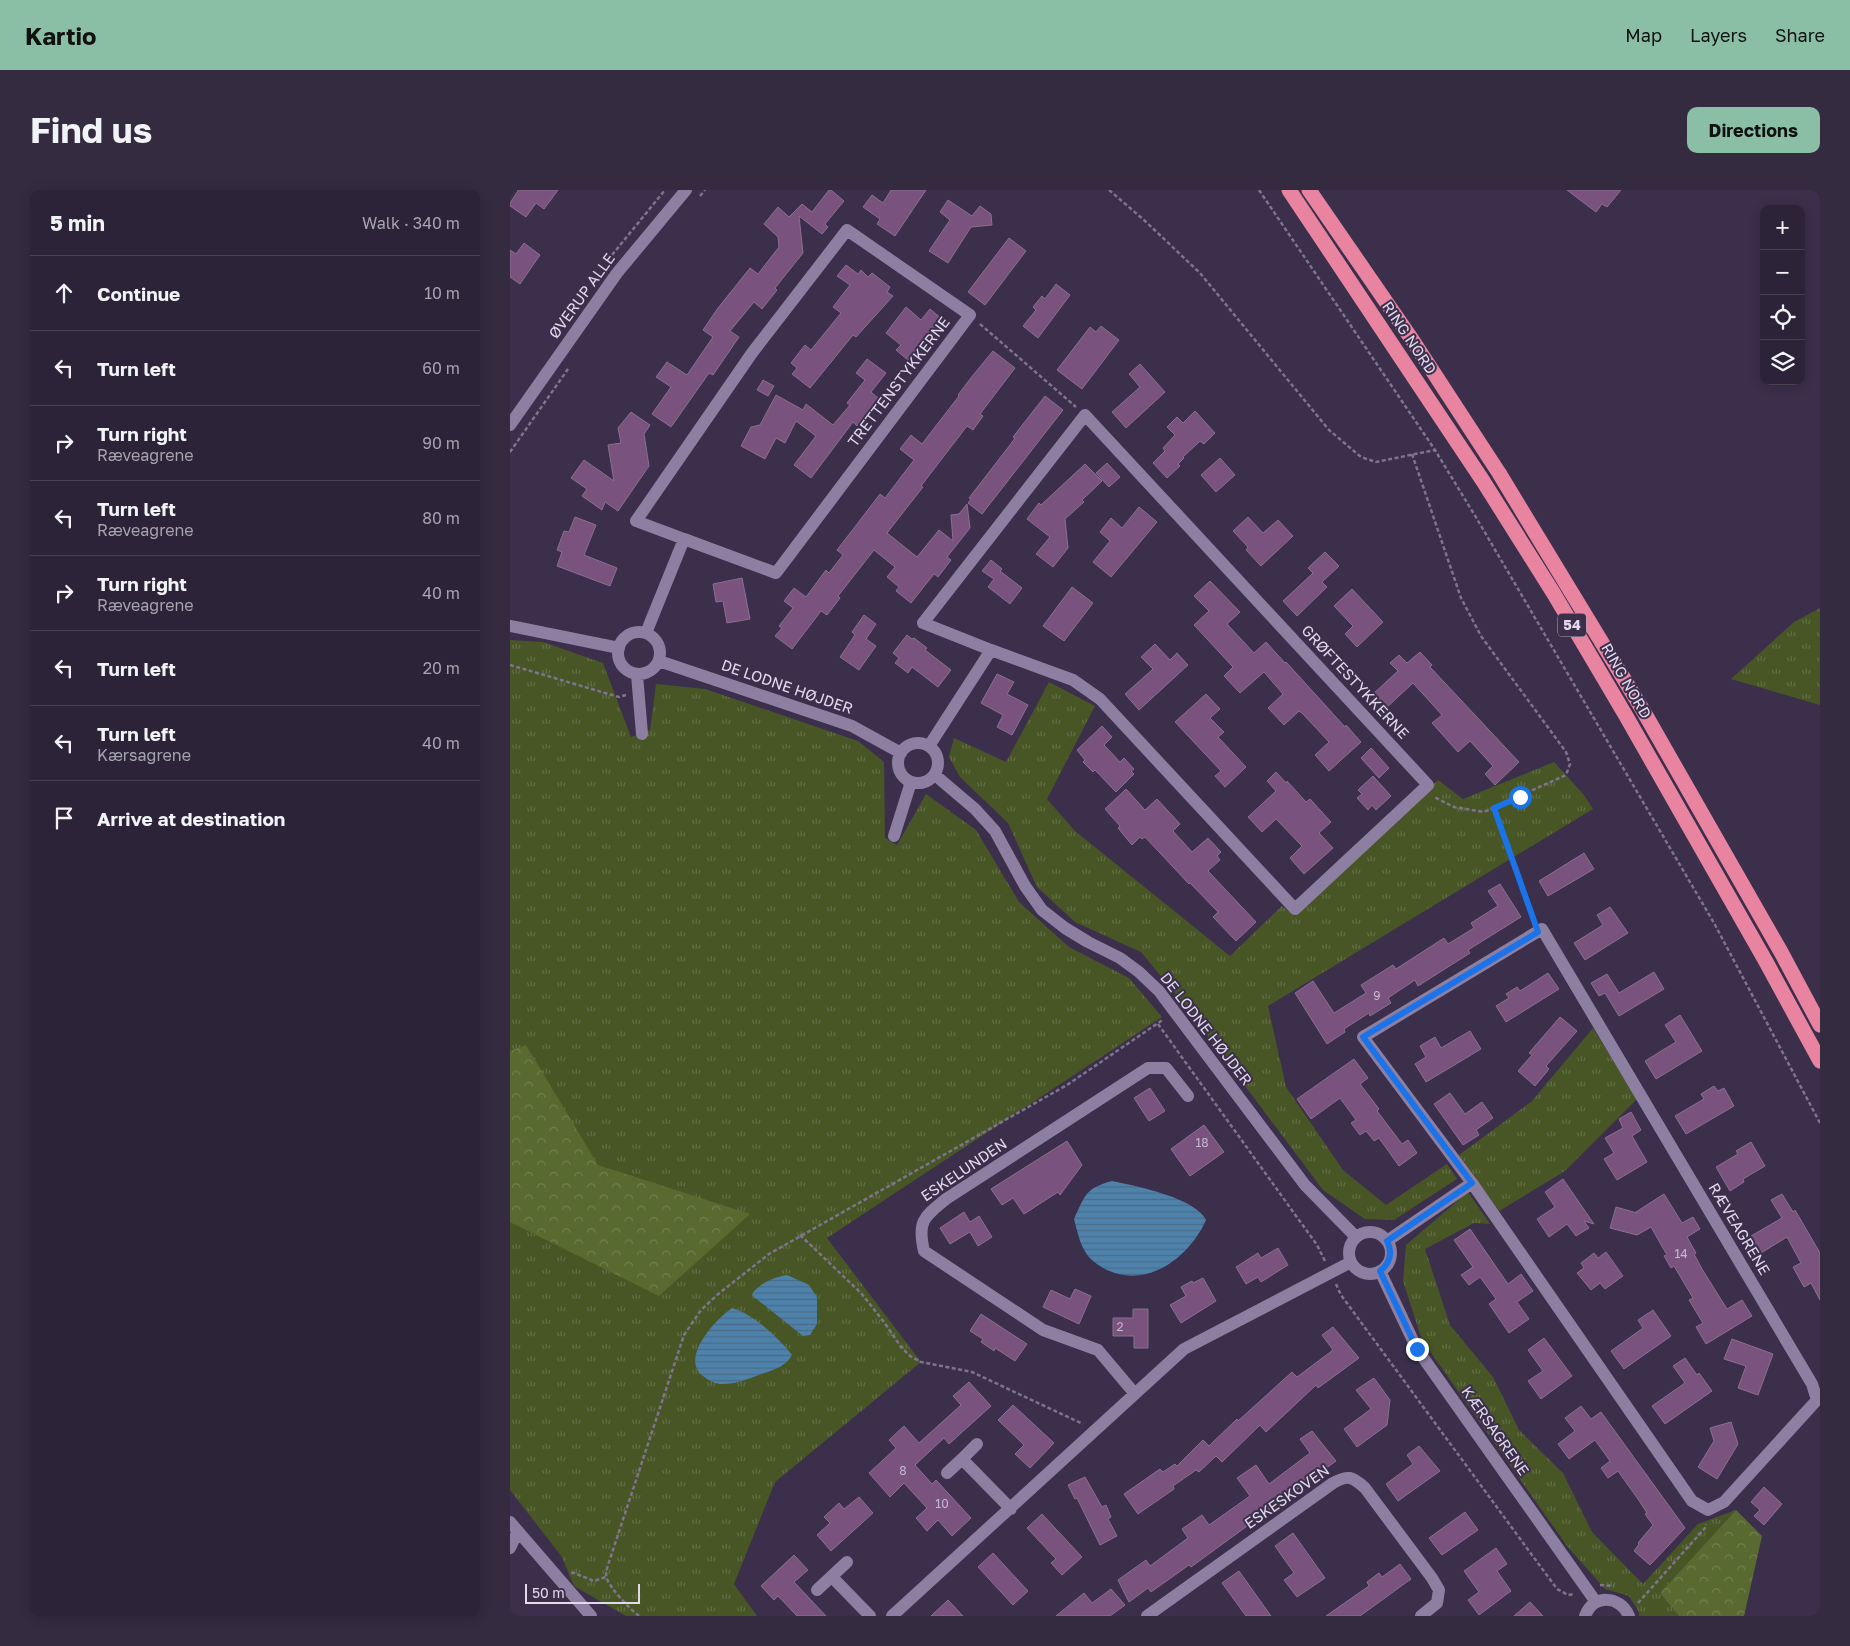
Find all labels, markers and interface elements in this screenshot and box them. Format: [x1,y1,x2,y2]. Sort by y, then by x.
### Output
text: Kartio [25,21,97,50]
text: Map [1625,24,1662,46]
text: Layers [1690,24,1747,46]
text: Share [1775,24,1825,46]
button: Directions [1687,107,1820,153]
text: Find us [30,109,152,151]
map controls [1760,205,1805,385]
button: + [1760,205,1805,250]
text: 5 min [50,210,105,236]
text: Walk · 340 m [362,213,460,233]
street label: ØVERUP ALLE [544,249,618,342]
button: − [1760,250,1805,295]
icon: ahead [50,279,78,307]
text: Continue [97,282,180,305]
text: 10 m [424,283,460,303]
button: locate [1760,295,1805,340]
street label: RING NORD [1379,298,1441,377]
street label: TRETTENSTYKKERNE [843,313,953,450]
button: layers [1760,340,1805,385]
icon: left [50,354,78,382]
text: Turn left [97,357,176,380]
text: 60 m [422,358,460,378]
text: Turn right [97,422,187,445]
icon: right [50,429,78,457]
text: 90 m [422,433,460,453]
text: Ræveagrene [97,445,194,465]
text: Turn left [97,497,176,520]
icon: left [50,504,78,532]
text: 80 m [422,508,460,528]
text: Ræveagrene [97,520,194,540]
text: Turn right [97,572,187,595]
icon: right [50,579,78,607]
text: 40 m [422,583,460,603]
text: Ræveagrene [97,595,194,615]
road number: 54 [1558,614,1586,636]
street label: GRØFTESTYKKERNE [1298,621,1413,742]
street label: RING NORD [1598,640,1656,721]
icon: left [50,654,78,682]
street label: DE LODNE HØJDER [719,655,855,717]
text: Turn left [97,657,176,680]
text: 20 m [423,658,460,678]
text: Turn left [97,722,176,745]
icon: left [50,729,78,757]
text: 40 m [422,733,460,753]
text: Kærsagrene [97,745,191,765]
route start [1509,786,1532,809]
icon: arrive [50,804,78,832]
text: Arrive at destination [97,807,285,830]
street label: DE LODNE HØJDER [1157,968,1256,1088]
house number: 9 [1373,988,1381,1003]
street label: ESKELUNDEN [917,1134,1010,1205]
house number: 18 [1195,1135,1209,1150]
street label: RÆVEAGRENE [1705,1179,1774,1278]
house number: 14 [1674,1246,1688,1261]
house number: 2 [1117,1319,1124,1334]
route end [1406,1338,1429,1361]
street label: KÆRSAGRENE [1458,1382,1533,1479]
street label: ESKESKOVEN [1241,1460,1332,1532]
house number: 8 [899,1463,907,1478]
house number: 10 [935,1496,949,1511]
scale bar [525,1581,640,1604]
text: 50 m [532,1584,565,1601]

